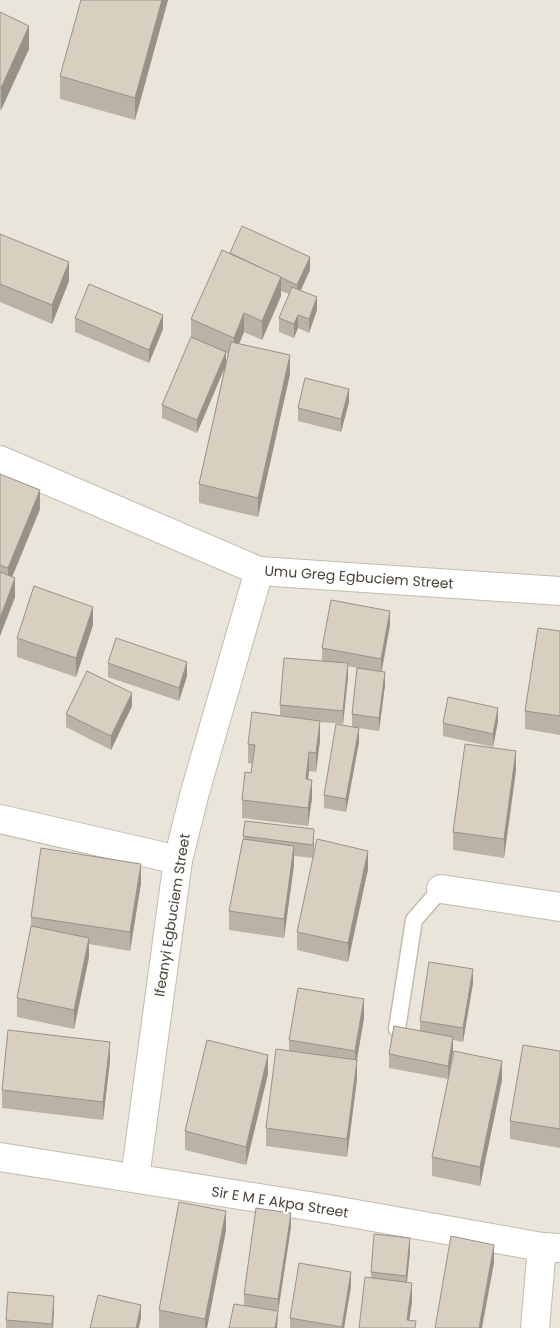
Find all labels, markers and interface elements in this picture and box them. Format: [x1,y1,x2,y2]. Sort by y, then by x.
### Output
street label: Umu Greg Egbuciem Street [264,560,454,594]
street label: Ifeanyi Egbuciem Street [149,832,195,998]
street label: Sir E M E Akpa Street [210,1181,350,1223]

